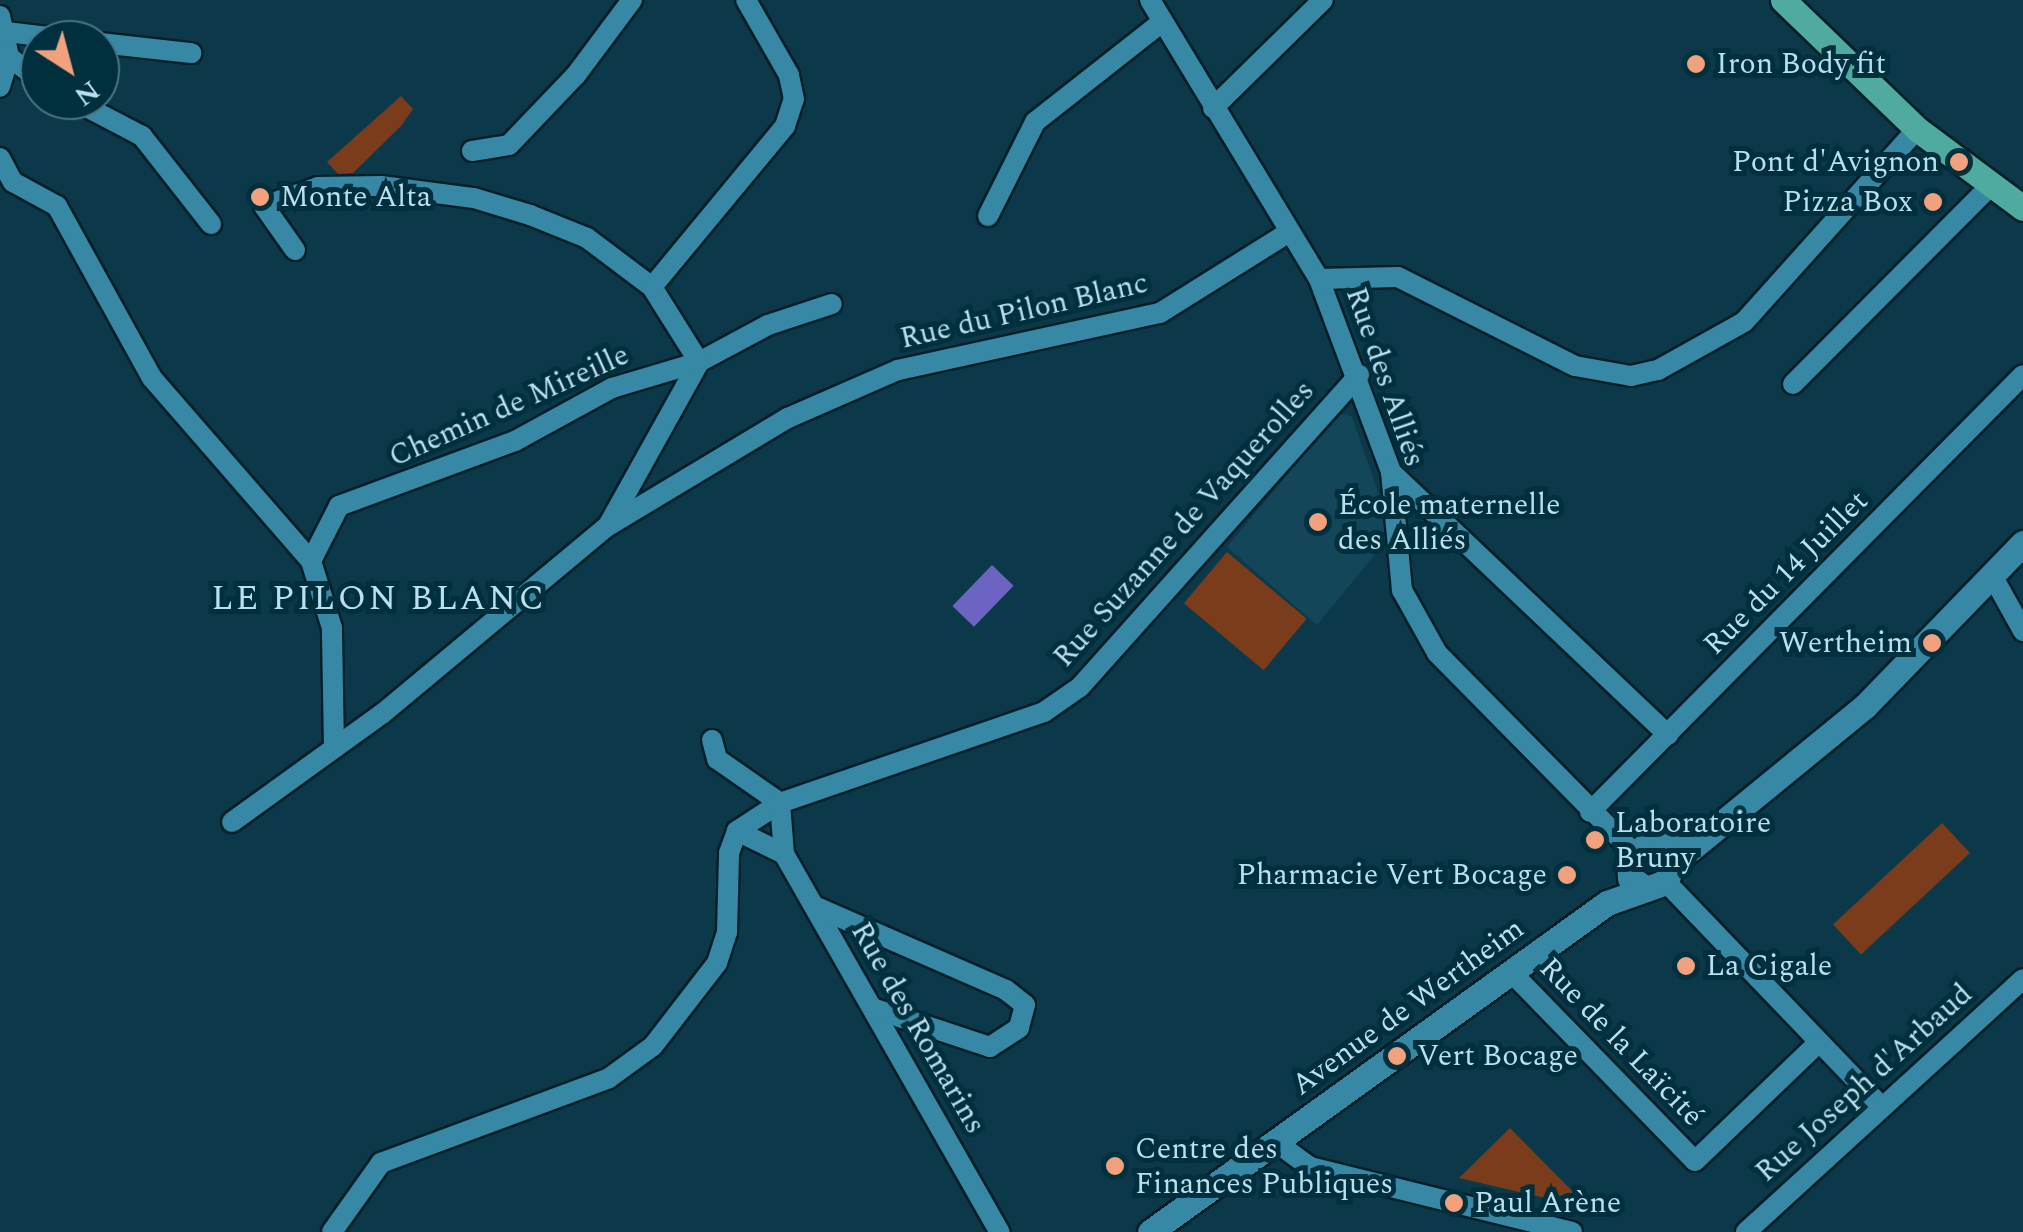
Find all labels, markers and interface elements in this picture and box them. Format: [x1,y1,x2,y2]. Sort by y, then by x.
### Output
north arrow [20,20,120,120]
place label: Iron Body fit [1716,46,1886,82]
marker: Iron Body fit [1685,53,1707,75]
text: N [65,69,109,117]
place label: Pont d'Avignon [1732,144,1939,180]
marker: Pont d'Avignon [1948,151,1970,173]
place label: Monte Alta [280,179,431,215]
place label: Pizza Box [1783,184,1913,220]
marker: Monte Alta [249,186,271,208]
marker: Pizza Box [1922,191,1944,213]
street label: Rue du Pilon Blanc [897,265,1151,357]
street label: Rue des Alliés [1338,283,1432,471]
street label: Chemin de Mireille [384,337,634,475]
street label: Rue Suzanne de Vaquerolles [1046,373,1322,675]
street label: Rue du 14 Juillet [1696,483,1876,663]
place label: École maternelle des Alliés [1338,487,1560,558]
marker: École maternelle des Alliés [1307,511,1329,533]
district label: LE PILON BLANC [211,578,547,620]
place label: Wertheim [1779,625,1912,661]
marker: Wertheim [1921,632,1943,654]
place label: Laboratoire Bruny [1615,805,1771,876]
marker: Laboratoire Bruny [1584,829,1606,851]
place label: Pharmacie Vert Bocage [1237,857,1547,893]
marker: Pharmacie Vert Bocage [1556,864,1578,886]
street label: Avenue de Wertheim [1285,911,1531,1103]
street label: Rue des Romarins [843,916,993,1140]
place label: La Cigale [1706,948,1832,984]
street label: Rue de la Laïcité [1532,950,1710,1134]
marker: La Cigale [1675,955,1697,977]
street label: Rue Joseph d'Arbaud [1748,976,1980,1190]
place label: Vert Bocage [1417,1038,1578,1074]
marker: Vert Bocage [1386,1045,1408,1067]
place label: Centre des Finances Publiques [1135,1131,1393,1202]
marker: Centre des Finances Publiques [1104,1155,1126,1177]
place label: Paul Arène [1474,1185,1621,1221]
marker: Paul Arène [1443,1192,1465,1214]

